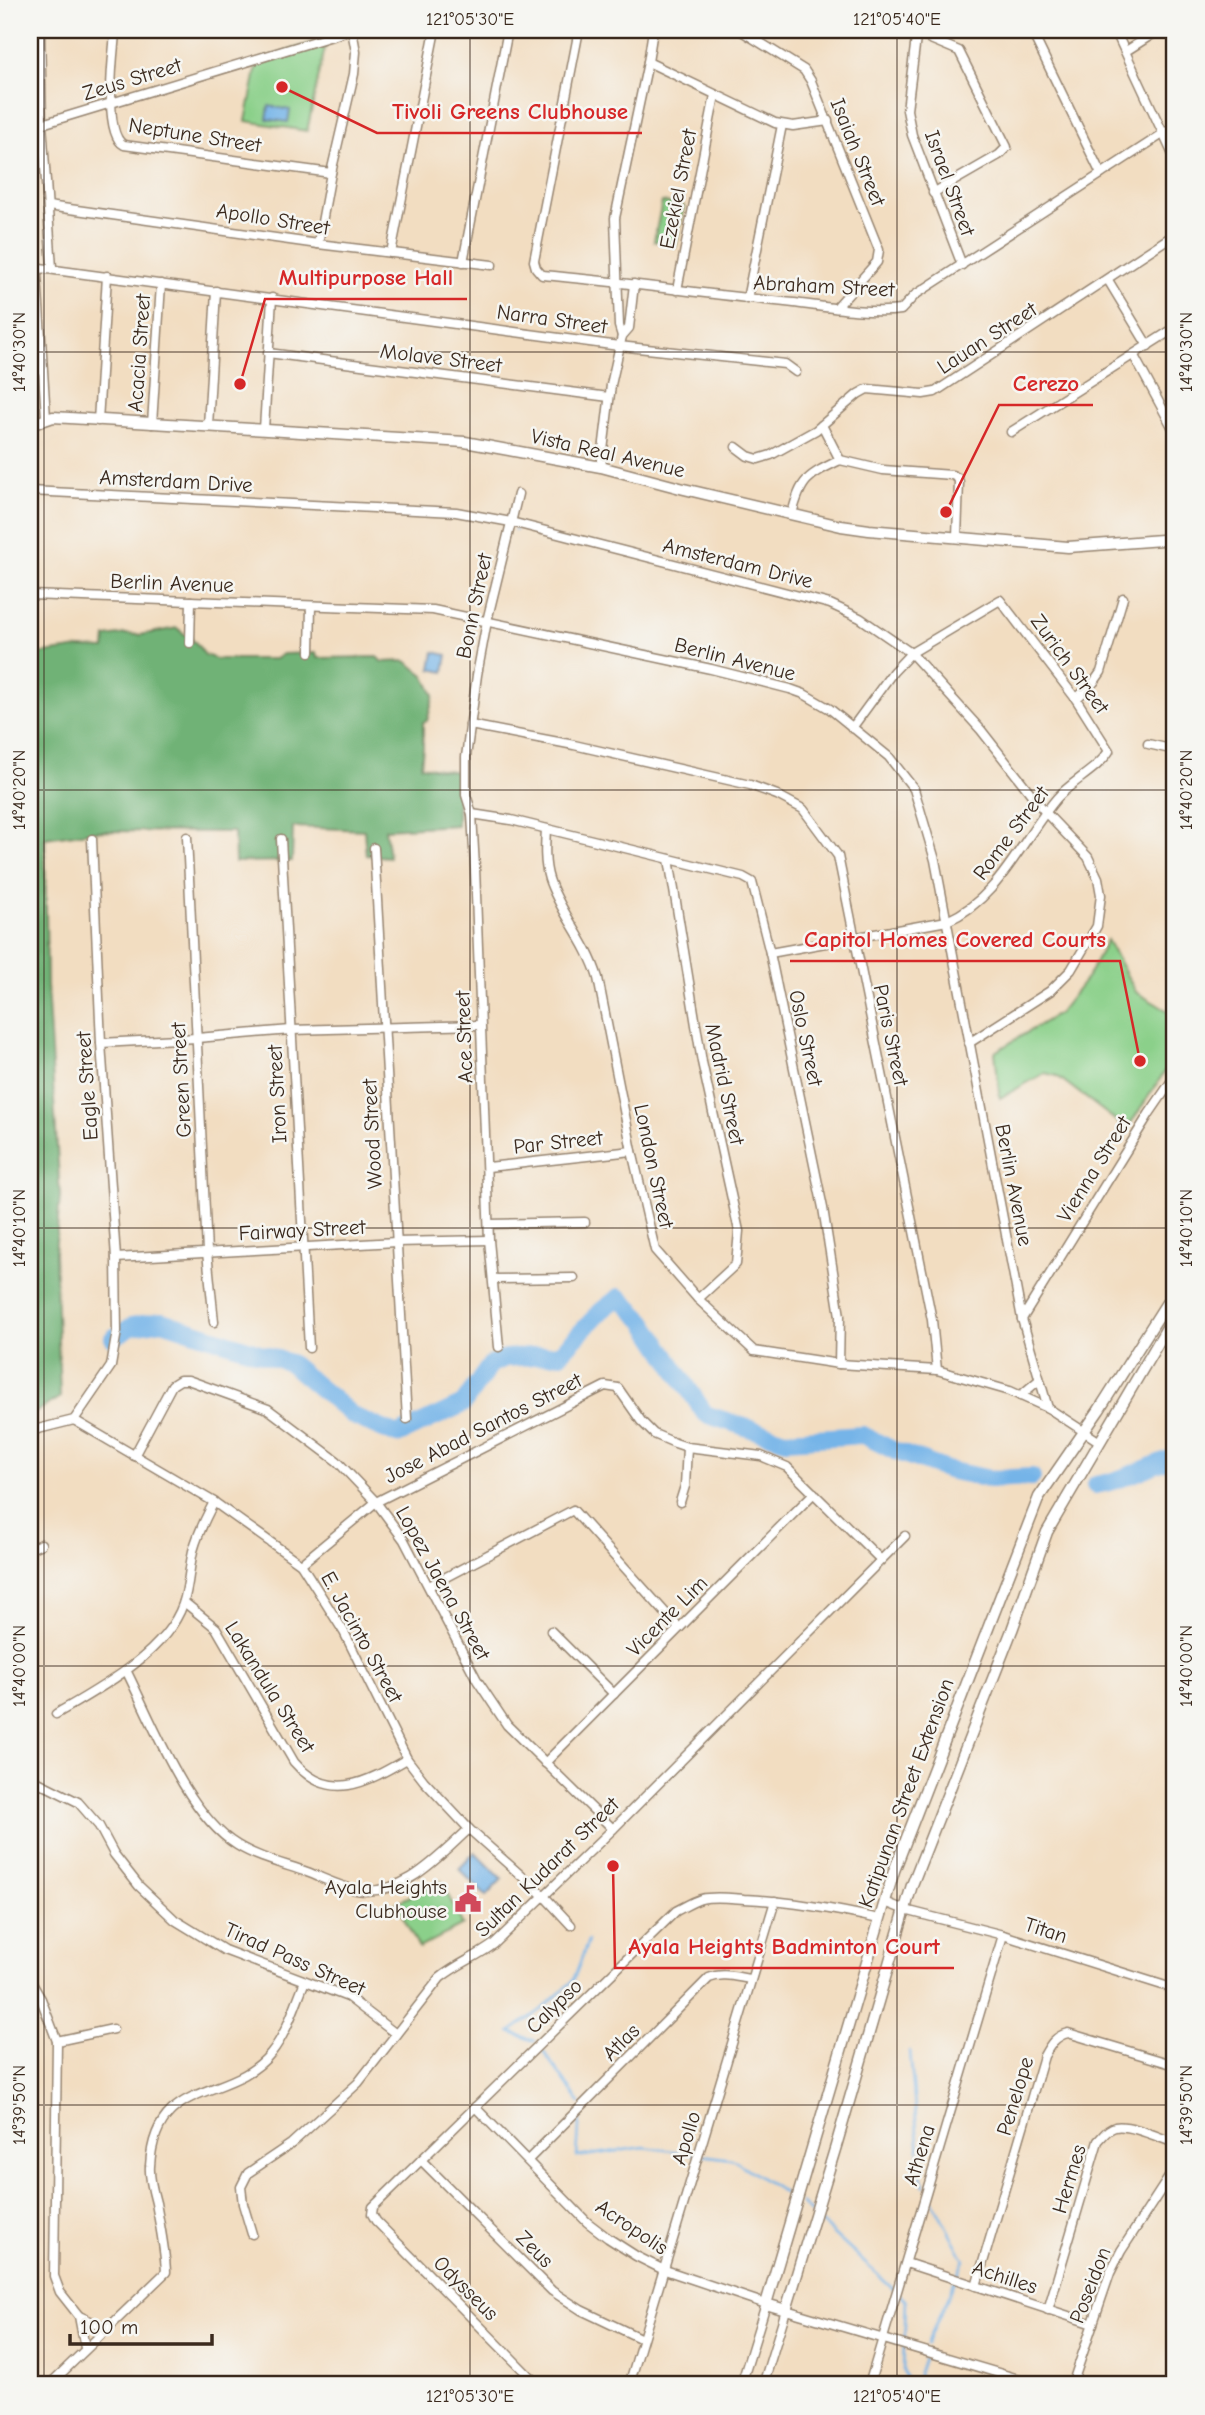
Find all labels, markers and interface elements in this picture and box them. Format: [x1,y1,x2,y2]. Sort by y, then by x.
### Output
text: 121°05'30"E [426,9,514,30]
text: 121°05'40"E [853,9,941,30]
street label: Zeus Street [80,52,185,105]
callout: Tivoli Greens Clubhouse [377,89,642,133]
street label: Isaiah Street [825,95,891,210]
text: Tivoli Greens Clubhouse [392,98,628,125]
street label: Neptune Street [127,113,264,157]
street label: Ezekiel Street [655,126,702,251]
street label: Israel Street [920,127,981,240]
street label: Apollo Street [215,198,332,240]
callout: Multipurpose Hall [265,255,467,299]
text: Multipurpose Hall [279,264,453,291]
street label: Abraham Street [753,270,896,302]
street label: Acacia Street [123,292,155,413]
street label: Lauan Street [933,296,1042,379]
street label: Narra Street [495,299,610,339]
text: 14°40'30"N [9,312,30,392]
text: 14°40'30"N [1176,312,1197,392]
street label: Molave Street [379,339,504,378]
callout: Cerezo [999,361,1093,405]
text: Cerezo [1013,370,1079,397]
street label: Vista Real Avenue [529,424,687,482]
street label: Amsterdam Drive [99,465,253,497]
street label: Amsterdam Drive [661,533,815,593]
street label: Bonn Street [451,550,497,661]
street label: Berlin Avenue [110,569,234,597]
street label: Zurich Street [1026,610,1115,719]
street label: Berlin Avenue [672,632,798,686]
text: 14°40'20"N [9,750,30,830]
text: 14°40'20"N [1176,750,1197,830]
street label: Rome Street [968,781,1055,884]
callout: Capitol Homes Covered Courts [790,917,1120,961]
text: Capitol Homes Covered Courts [804,926,1106,953]
street label: Paris Street [869,982,914,1089]
street label: Oslo Street [784,988,828,1089]
street label: Ace Street [450,989,478,1084]
street label: Green Street [166,1021,196,1138]
street label: Madrid Street [700,1021,750,1148]
street label: Eagle Street [71,1030,103,1141]
street label: Iron Street [262,1043,292,1144]
street label: Wood Street [357,1077,387,1190]
street label: London Street [629,1102,679,1231]
street label: Vienna Street [1052,1111,1137,1226]
street label: Berlin Avenue [990,1122,1038,1248]
street label: Par Street [512,1125,605,1159]
text: 14°40'10"N [9,1189,30,1267]
text: 14°40'10"N [1176,1189,1197,1267]
street label: Fairway Street [238,1215,367,1245]
street label: Jose Abad Santos Street [380,1367,586,1488]
street label: Lopez Jaena Street [391,1502,496,1665]
street label: E. Jacinto Street [316,1567,408,1707]
street label: Vicente Lim [622,1571,712,1661]
street label: Lakandula Street [220,1617,320,1758]
text: 14°40'00"N [9,1625,30,1707]
text: 14°40'00"N [1176,1625,1197,1707]
street label: Katipunan Street Extension [853,1675,959,1911]
street label: Sultan Kudarat Street [470,1791,625,1942]
place label: Ayala Heights Clubhouse [325,1875,447,1923]
public building icon: Ayala Heights Clubhouse [453,1884,483,1914]
street label: Titan [1022,1912,1070,1948]
street label: Tirad Pass Street [221,1917,370,2001]
callout: Ayala Heights Badminton Court [615,1924,954,1968]
text: Ayala Heights Badminton Court [628,1933,940,1960]
street label: Calypso [521,1974,587,2038]
street label: Atlas [598,2019,644,2065]
street label: Penelope [992,2054,1038,2138]
text: 14°39'50"N [9,2065,30,2145]
text: 14°39'50"N [1176,2065,1197,2145]
street label: Apollo [667,2108,705,2168]
street label: Athena [898,2122,940,2188]
street label: Hermes [1047,2142,1091,2216]
street label: Acropolis [591,2194,673,2260]
street label: Zeus [512,2226,558,2272]
street label: Poseidon [1065,2244,1115,2326]
street label: Odysseus [429,2251,503,2325]
street label: Achilles [970,2255,1040,2299]
scale bar [70,2303,212,2347]
text: 100 m [80,2315,138,2339]
text: 121°05'30"E [426,2386,514,2407]
text: 121°05'40"E [853,2386,941,2407]

